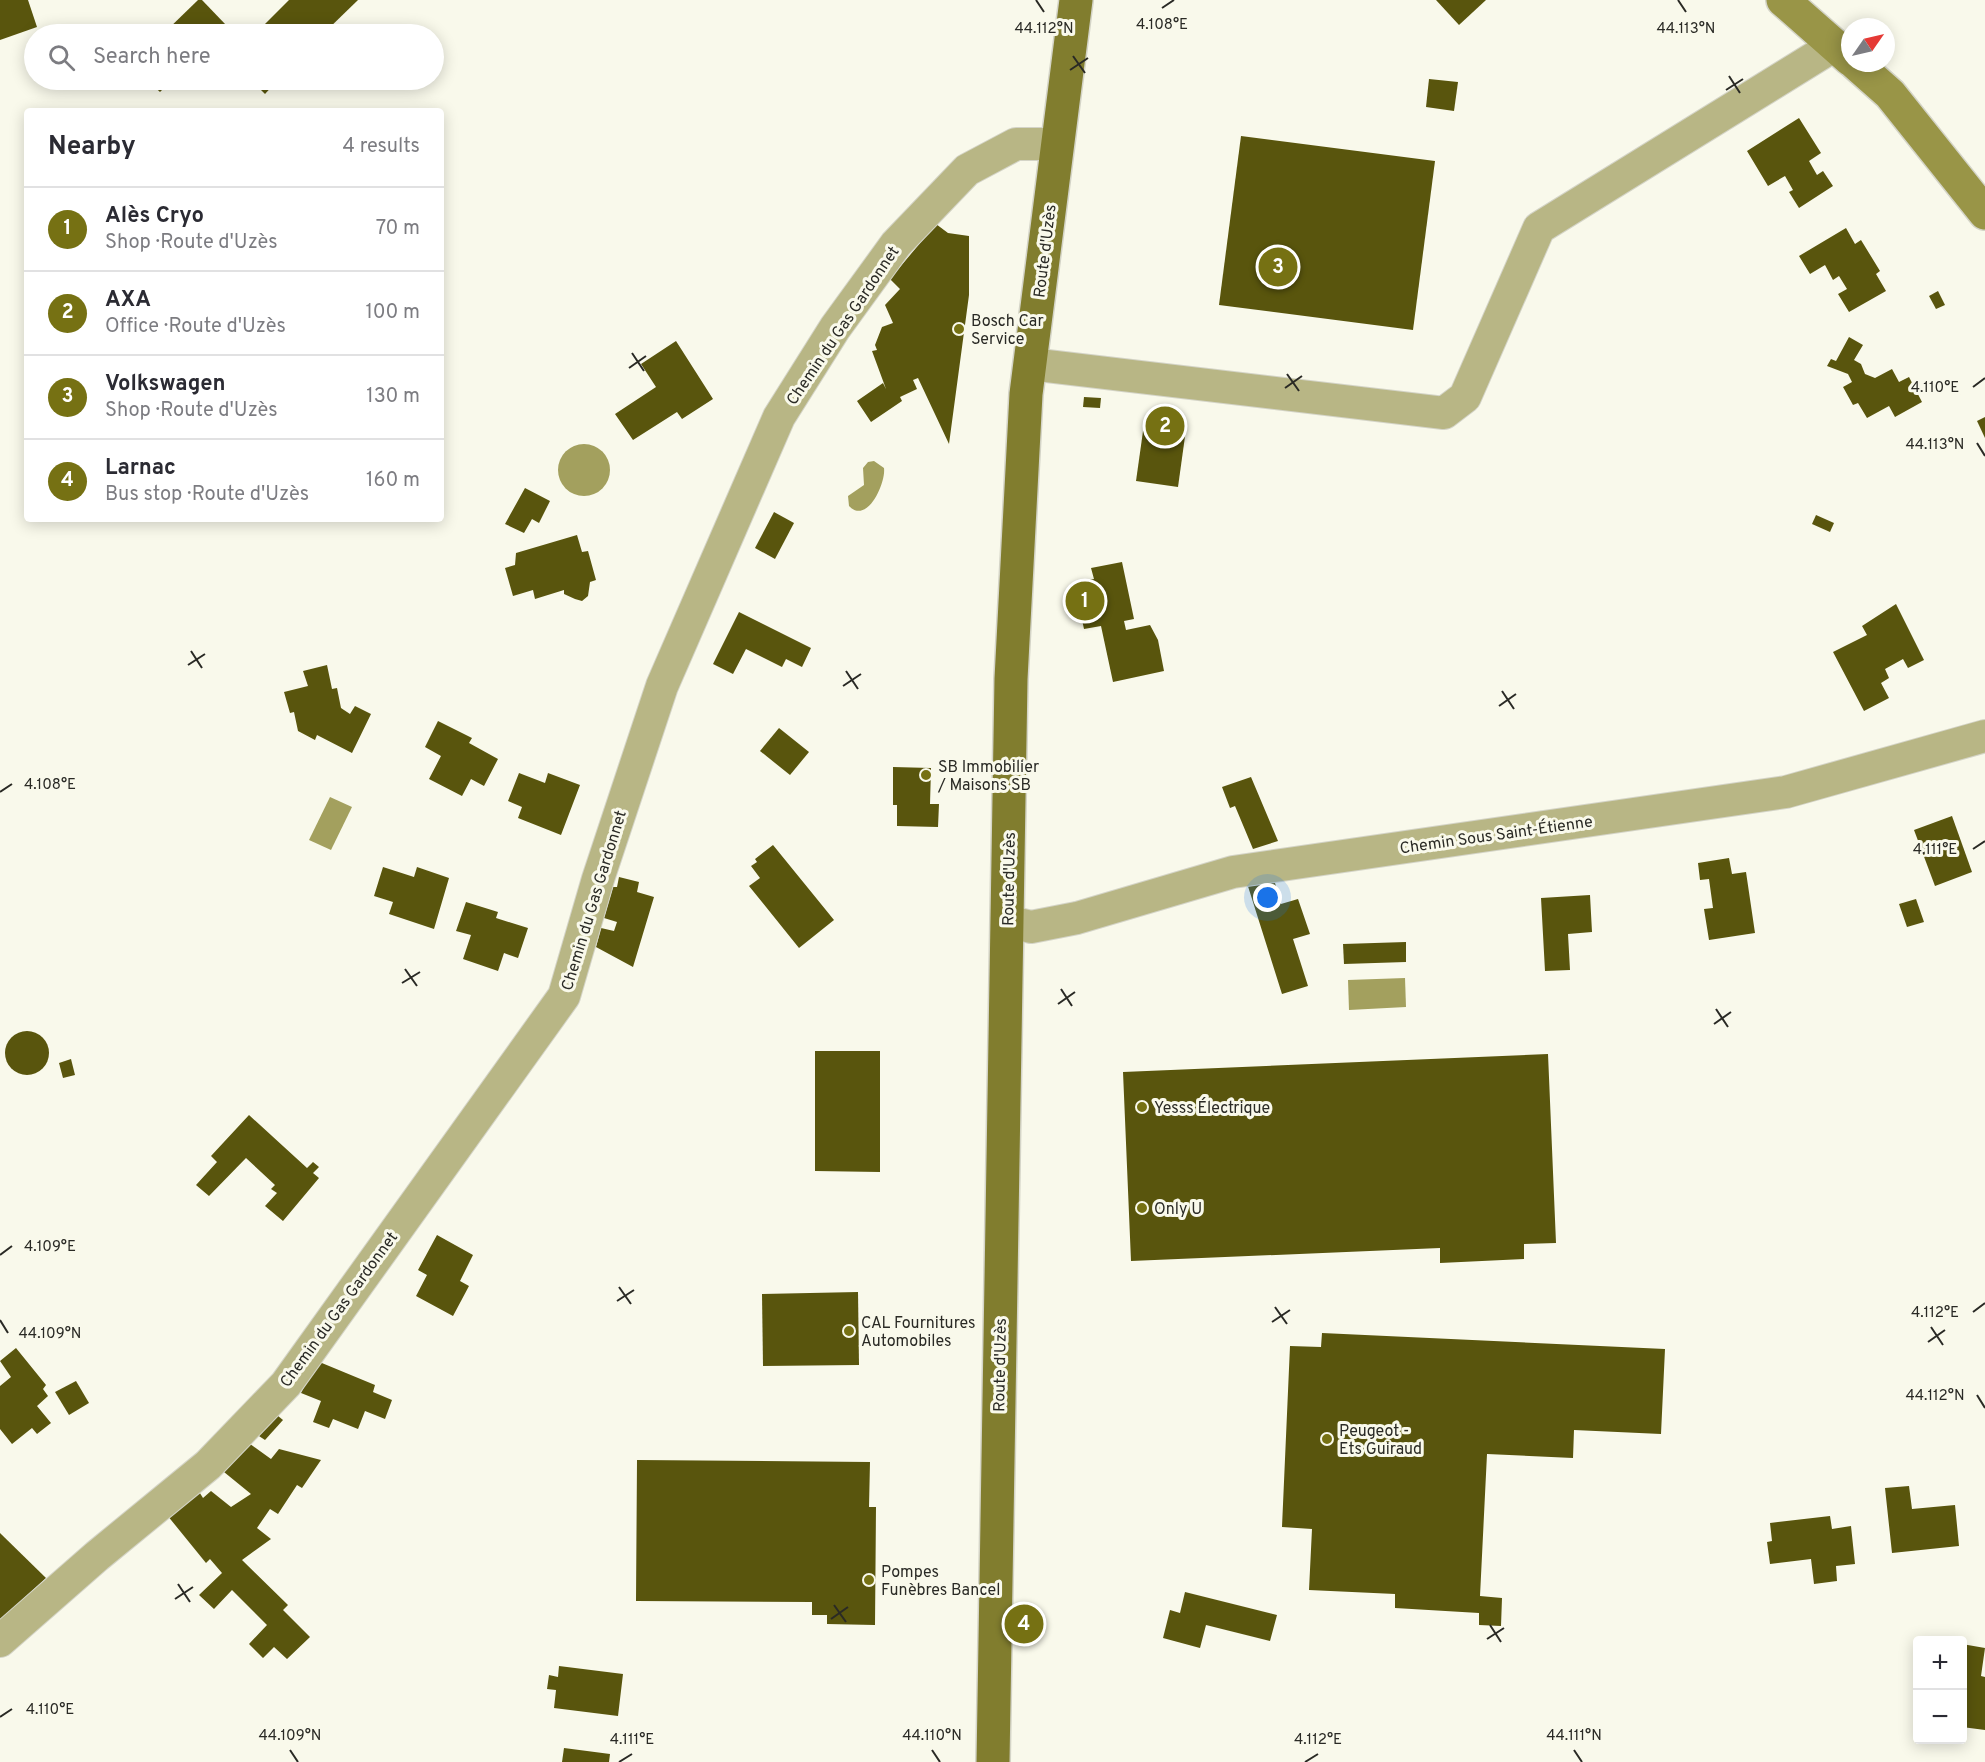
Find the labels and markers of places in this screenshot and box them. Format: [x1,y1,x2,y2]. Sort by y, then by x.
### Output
pin: 3 [1258,244,1298,290]
place label: Bosch Car Service [971,312,1044,350]
marker: Bosch Car Service [952,322,966,336]
pin: 2 [1146,404,1184,448]
pin: 1 [1066,578,1104,624]
place label: SB Immobilier / Maisons SB [937,758,1039,796]
marker: SB Immobilier / Maisons SB [919,768,933,782]
place label: Yesss Électrique [1154,1097,1270,1119]
marker: Yesss Électrique [1135,1100,1149,1114]
place label: Only U [1154,1200,1202,1220]
marker: Only U [1135,1201,1149,1215]
place label: CAL Fournitures Automobiles [861,1314,975,1352]
marker: CAL Fournitures Automobiles [842,1324,856,1338]
place label: Peugeot - Ets Guiraud [1339,1422,1422,1460]
marker: Peugeot - Ets Guiraud [1320,1432,1334,1446]
place label: Pompes Funèbres Bancel [881,1563,1000,1601]
marker: Pompes Funèbres Bancel [862,1573,876,1587]
pin: 4 [1004,1602,1044,1646]

